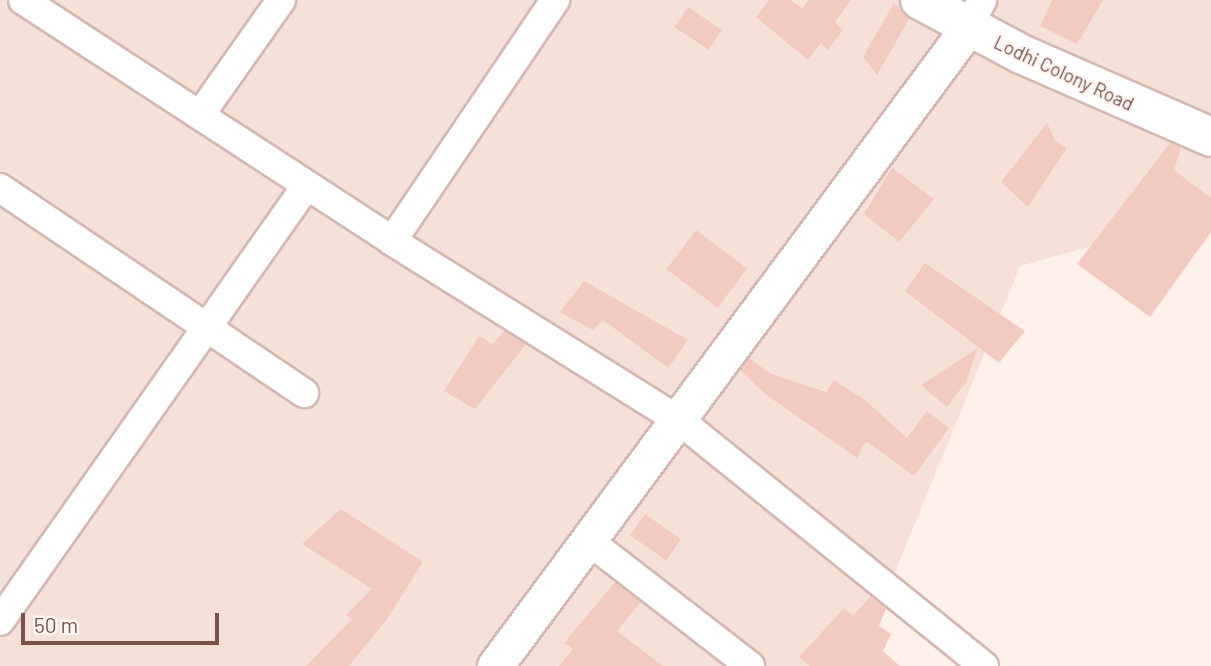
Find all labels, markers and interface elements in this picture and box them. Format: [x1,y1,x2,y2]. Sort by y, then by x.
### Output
street label: Lodhi Colony Road [990,31,1138,115]
scale bar [24,600,222,644]
text: 50 m [34,612,78,637]

